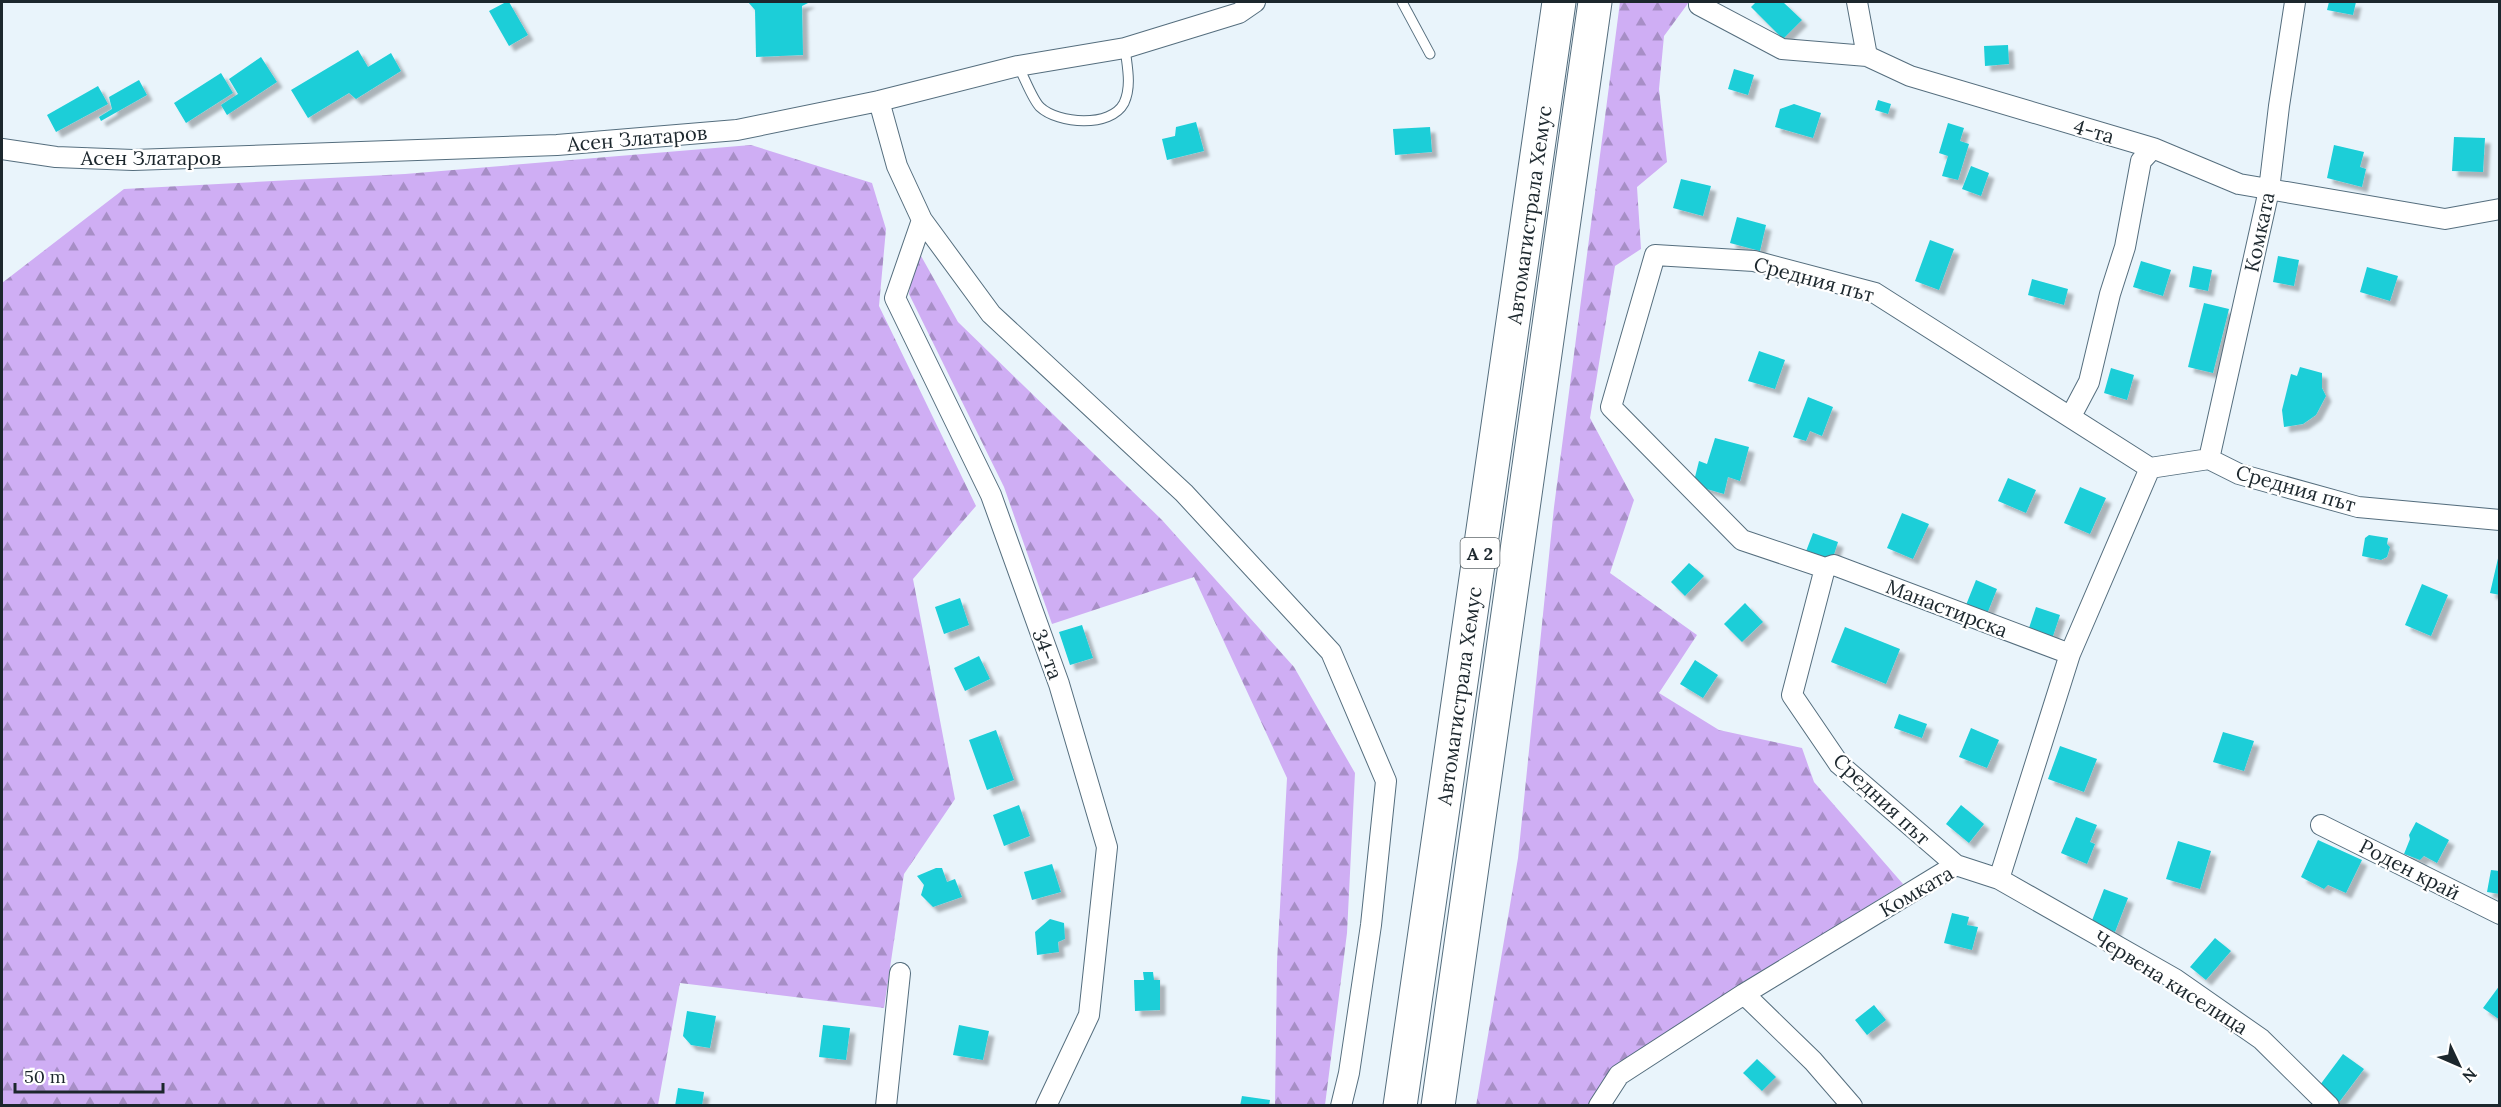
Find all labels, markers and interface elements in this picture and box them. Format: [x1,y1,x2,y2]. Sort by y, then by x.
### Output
street label: Автомагистрала Хемус [1501,104,1557,327]
street label: 4-та [2071,113,2117,149]
street label: Асен Златаров [565,119,708,157]
street label: Асен Златаров [80,145,221,170]
street label: Комката [2238,190,2280,274]
street label: Средния път [1751,251,1877,307]
street label: Средния път [2233,459,2359,517]
road number: A 2 [1460,538,1500,568]
street label: Манастирска [1883,573,2011,643]
street label: Автомагистрала Хемус [1431,585,1487,808]
street label: 34-та [1027,625,1069,683]
street label: Средния път [1828,748,1936,850]
street label: Роден край [2355,833,2465,905]
street label: Комката [1875,860,1957,922]
street label: Червена киселица [2089,924,2253,1040]
north arrow [2429,1035,2489,1095]
scale bar [15,1056,164,1094]
text: N [2458,1064,2481,1087]
text: 50 m [24,1065,66,1088]

